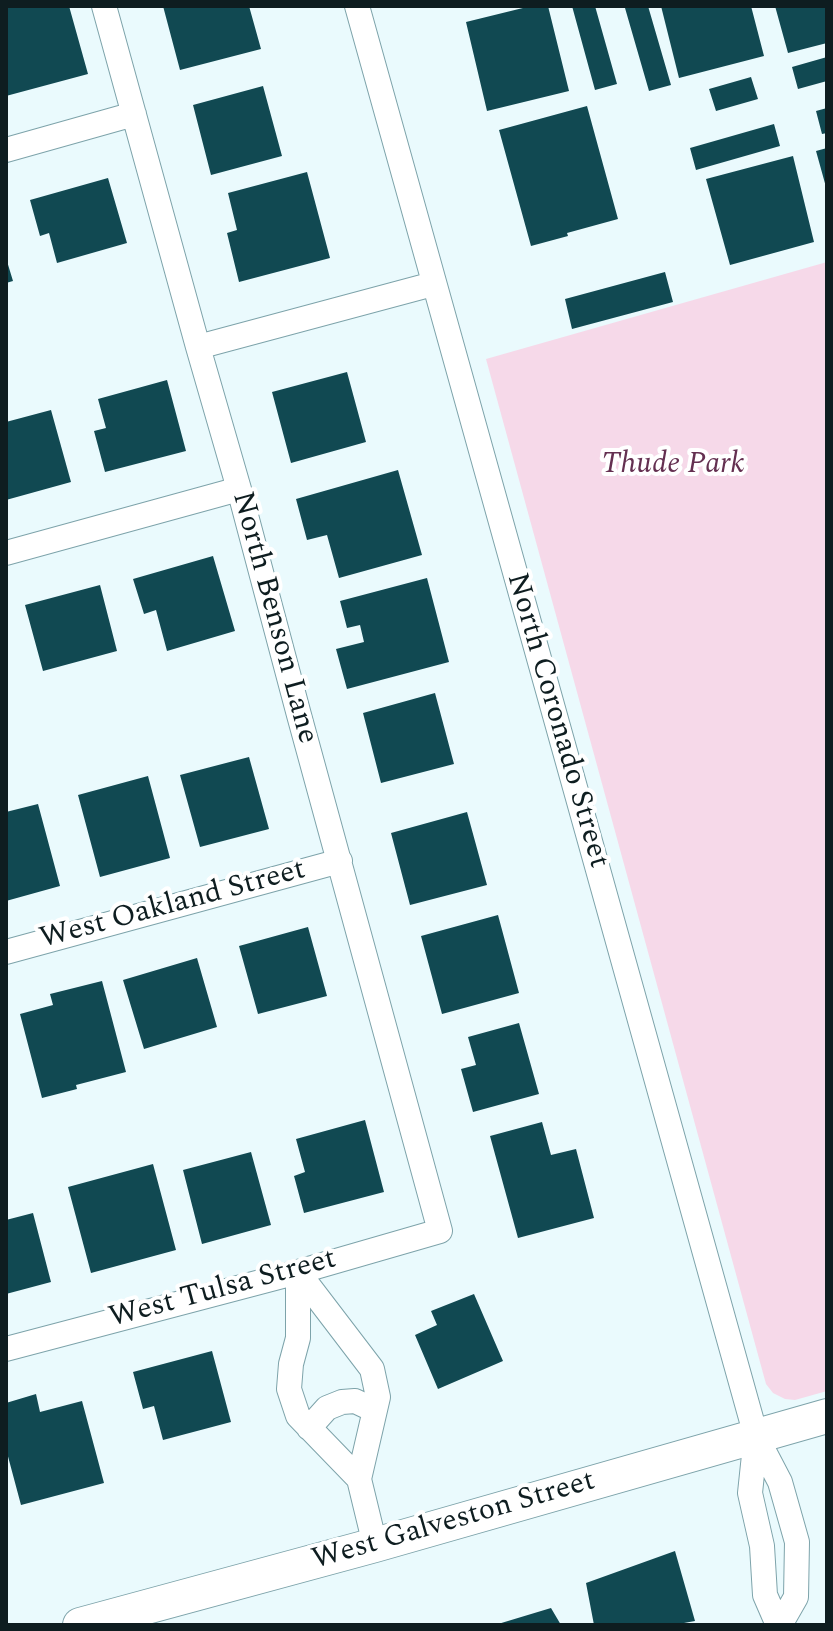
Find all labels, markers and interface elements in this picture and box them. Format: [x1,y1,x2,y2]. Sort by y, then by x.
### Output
park label: Thude Park [601,448,745,484]
street label: North Benson Lane [222,488,324,748]
street label: North Coronado Street [497,569,615,873]
street label: West Oakland Street [36,853,310,959]
street label: West Tulsa Street [106,1242,340,1338]
street label: West Galveston Street [308,1464,600,1580]

